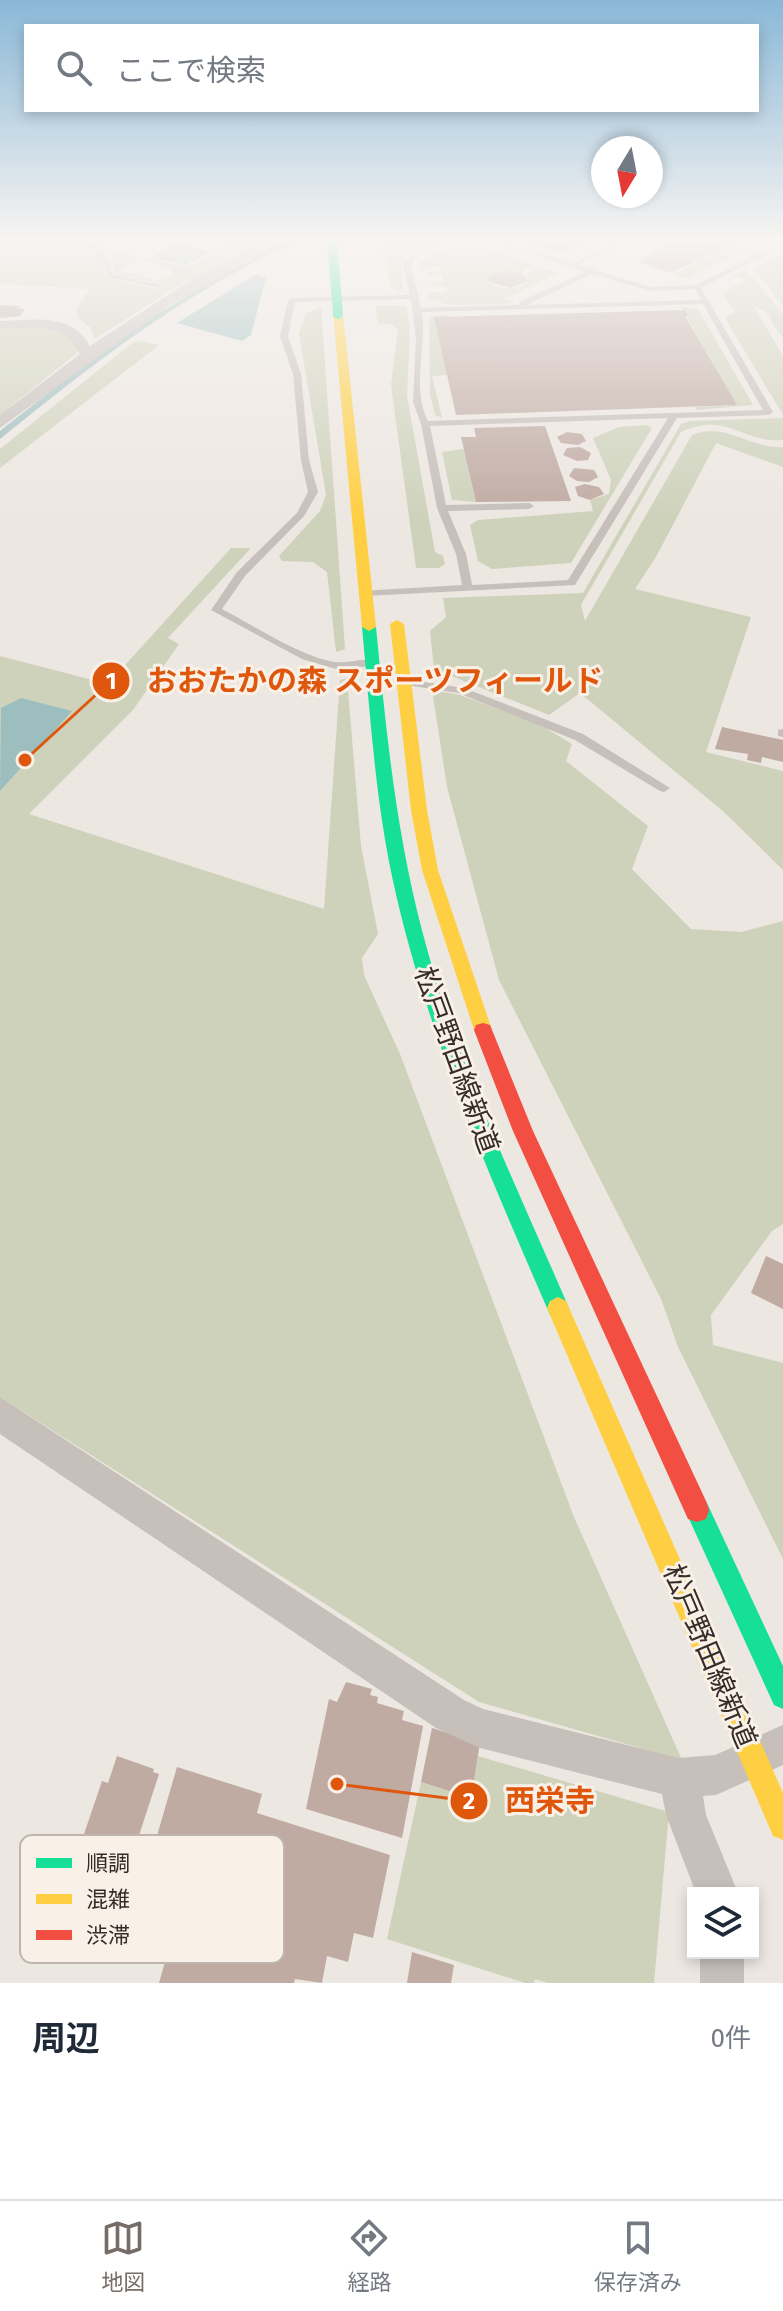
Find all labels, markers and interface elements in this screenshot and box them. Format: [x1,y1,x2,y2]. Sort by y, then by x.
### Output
search box [24,24,759,112]
icon: search [52,46,96,90]
text: ここで検索 [116,53,266,89]
north arrow [591,136,663,208]
callout: おおたかの森 スポーツフィールド [91,654,620,708]
text: おおたかの森 スポーツフィールド [147,663,603,699]
text: 1 [105,667,117,695]
street label: 松戸野田線新道 [408,962,506,1158]
street label: 松戸野田線新道 [657,1559,763,1753]
callout: 西栄寺 [449,1774,611,1828]
text: 西栄寺 [505,1783,595,1819]
text: 2 [463,1787,475,1815]
legend [20,1835,284,1963]
text: 順調 [86,1850,130,1877]
text: 混雑 [86,1886,130,1913]
map controls [687,1887,759,1959]
button: layers [687,1887,759,1959]
text: 渋滞 [86,1922,130,1949]
text: 周辺 [32,2018,100,2059]
text: 0件 [710,2023,751,2054]
tab: 地図 [101,2216,145,2296]
tab: 経路 [347,2216,392,2296]
tab: 保存済み [594,2216,682,2296]

